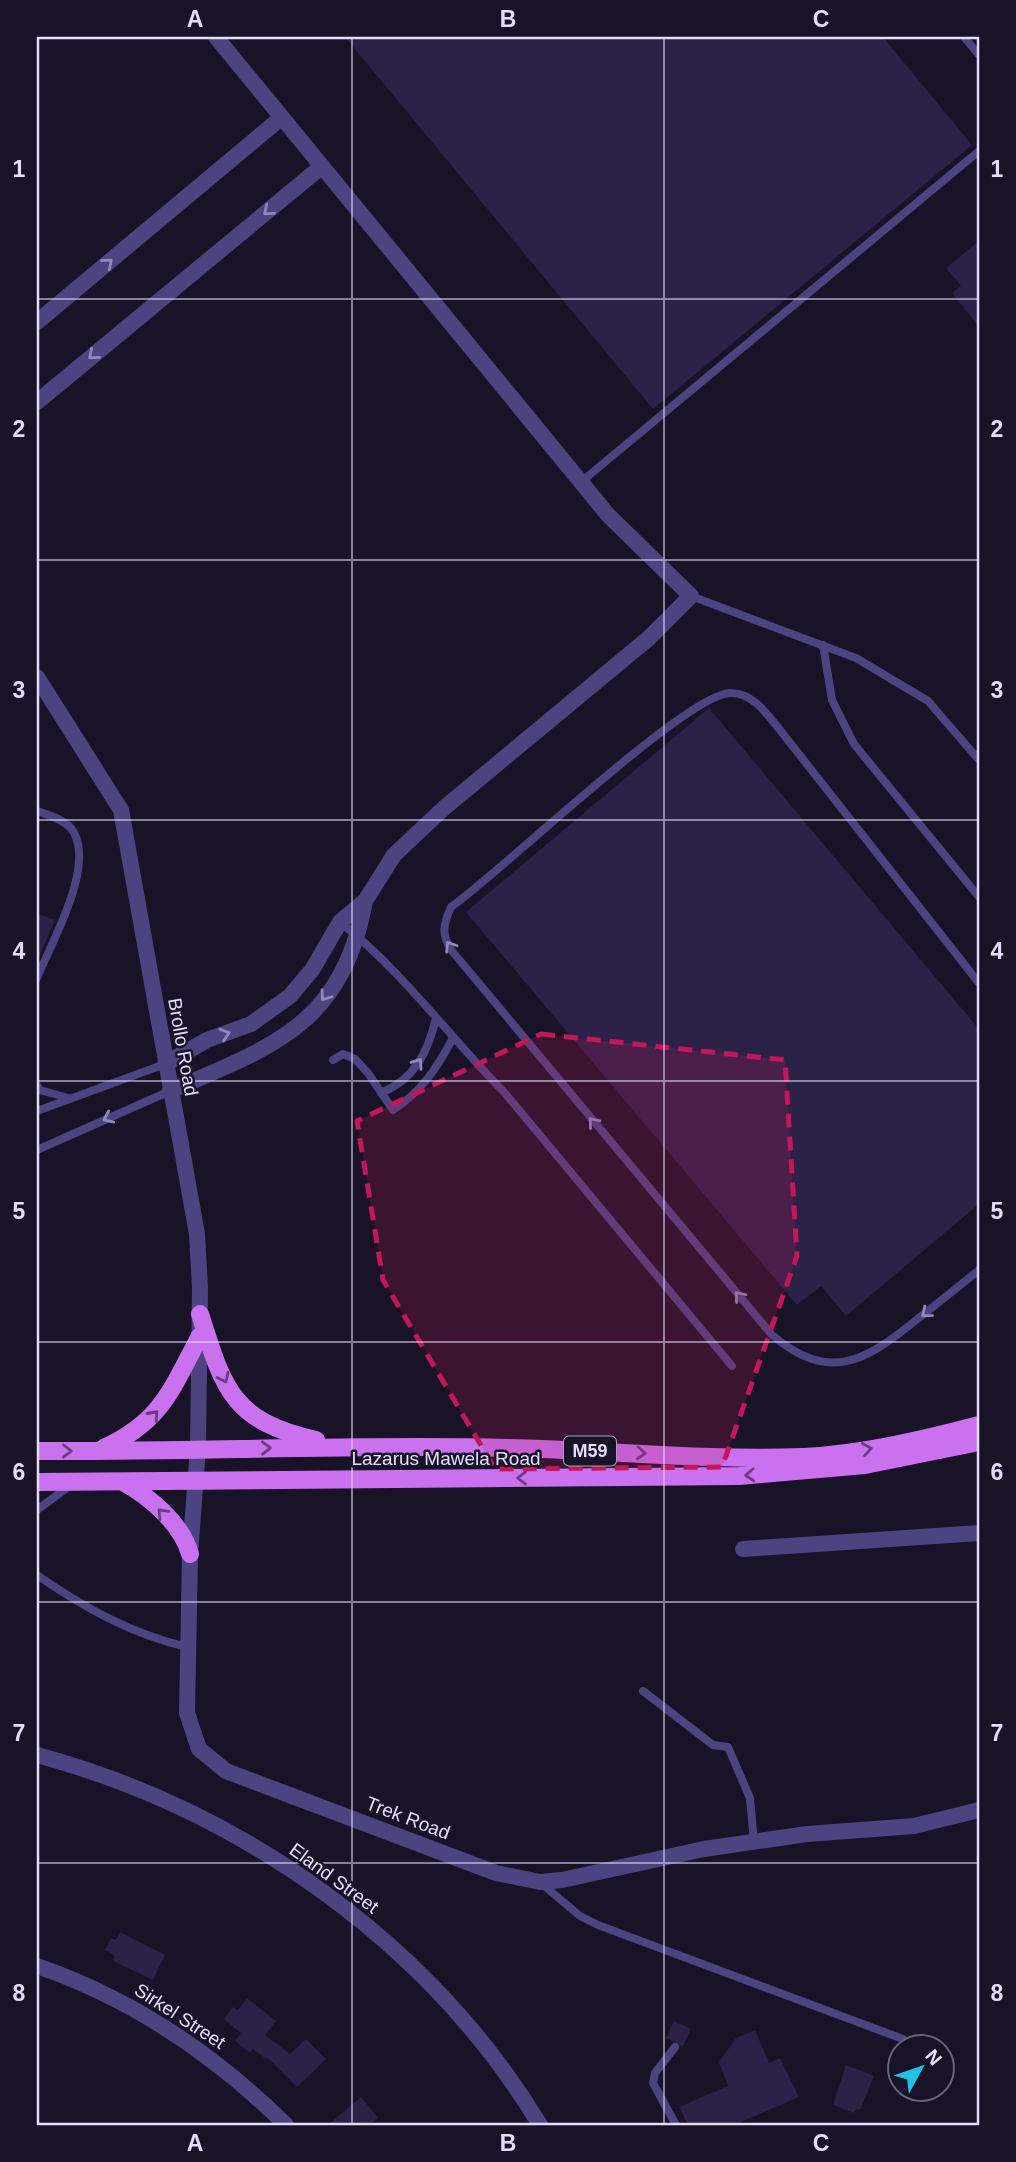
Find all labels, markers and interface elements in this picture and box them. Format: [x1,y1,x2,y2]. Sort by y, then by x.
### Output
text: A [187,6,203,32]
text: B [500,6,516,32]
text: C [813,6,829,32]
text: 1 [13,156,26,182]
text: 1 [991,156,1004,182]
one-way arrow [264,202,276,215]
one-way arrow [99,259,112,271]
one-way arrow [88,347,100,360]
text: 2 [13,416,25,442]
text: 2 [991,416,1003,442]
text: 3 [13,677,25,703]
text: 3 [991,677,1003,703]
text: 4 [13,938,26,964]
text: 4 [991,938,1004,964]
one-way arrow [445,941,458,954]
one-way arrow [321,989,333,1001]
street label: Brollo Road [164,996,202,1098]
one-way arrow [219,1028,231,1042]
one-way arrow [410,1058,422,1071]
one-way arrow [102,1110,114,1124]
one-way arrow [589,1118,601,1131]
text: 5 [13,1198,26,1224]
text: 5 [991,1198,1004,1224]
one-way arrow [735,1292,747,1305]
one-way arrow [921,1305,934,1317]
one-way arrow [215,1371,229,1383]
one-way arrow [146,1410,158,1423]
road number: M59 [564,1436,616,1466]
one-way arrow [261,1440,272,1455]
one-way arrow [861,1442,873,1457]
one-way arrow [62,1443,73,1459]
one-way arrow [635,1446,646,1461]
street label: Lazarus Mawela Road [351,1448,541,1469]
text: 6 [13,1459,25,1485]
text: 6 [991,1459,1003,1485]
one-way arrow [744,1467,755,1482]
one-way arrow [517,1470,527,1486]
one-way arrow [158,1508,171,1521]
text: 7 [13,1720,25,1746]
text: 7 [991,1720,1003,1746]
street label: Trek Road [363,1792,453,1844]
street label: Eland Street [286,1839,383,1918]
street label: Sirkel Street [131,1979,230,2053]
text: 8 [13,1980,26,2006]
text: 8 [991,1980,1004,2006]
north arrow [886,2032,956,2102]
text: N [921,2045,946,2069]
text: A [187,2130,203,2156]
text: B [500,2130,516,2156]
text: C [813,2130,829,2156]

